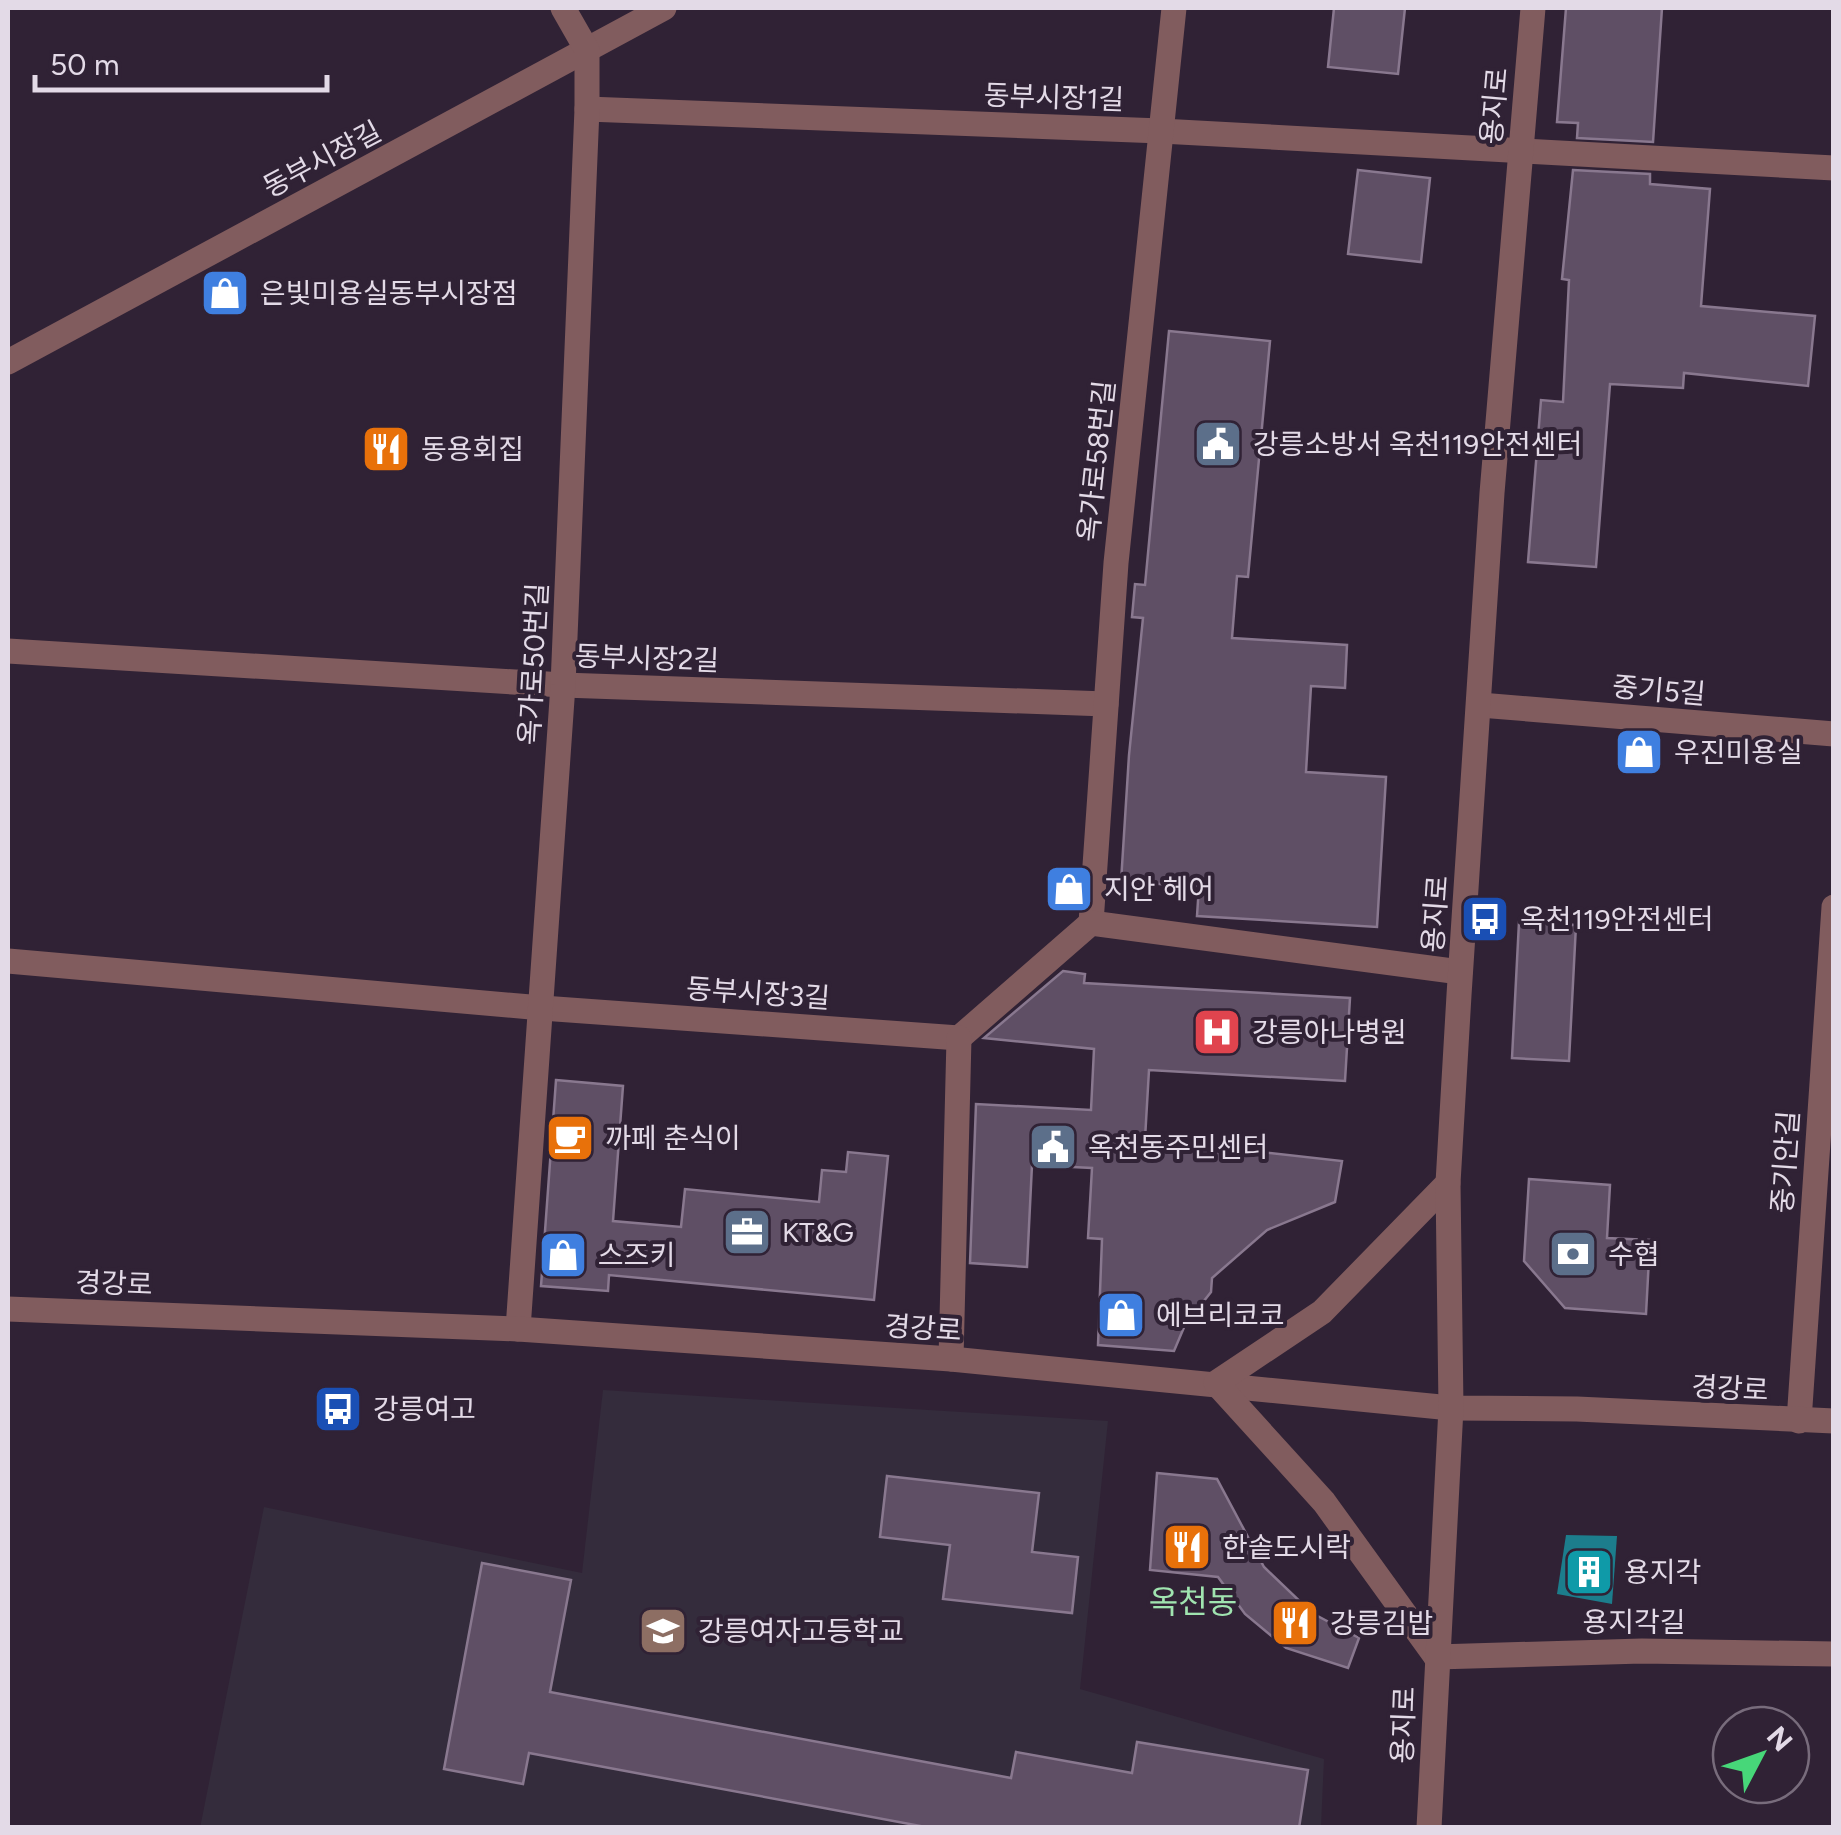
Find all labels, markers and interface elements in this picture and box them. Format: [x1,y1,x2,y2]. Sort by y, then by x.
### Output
scale bar [35,30,328,92]
text: 50 m [50,46,119,83]
street label: 용지로 [1474,66,1514,146]
street label: 동부시장1길 [983,78,1125,116]
street label: 동부시장길 [257,114,387,204]
shop icon: 은빛미용실동부시장점 [199,267,251,319]
place label: 은빛미용실동부시장점 [260,276,518,310]
street label: 옥가로58번길 [1071,379,1121,543]
public building icon: 강릉소방서 옥천119안전센터 [1192,418,1244,470]
restaurant icon: 동용회집 [360,423,412,475]
place label: 강릉소방서 옥천119안전센터 [1253,427,1582,461]
place label: 동용회집 [421,432,524,466]
street label: 옥가로50번길 [512,582,554,746]
street label: 동부시장2길 [574,638,720,678]
street label: 중기5길 [1611,669,1707,711]
shop icon: 우진미용실 [1613,726,1665,778]
place label: 우진미용실 [1674,735,1803,769]
shop icon: 지안 헤어 [1043,863,1095,915]
place label: 지안 헤어 [1104,872,1214,906]
street label: 용지로 [1415,874,1455,954]
bus stop icon: 옥천119안전센터 [1459,893,1511,945]
place label: 옥천119안전센터 [1520,902,1714,936]
street label: 동부시장3길 [685,971,831,1015]
hospital icon: 강릉아나병원 [1191,1006,1243,1058]
place label: 강릉아나병원 [1252,1015,1407,1049]
street label: 중기안길 [1764,1109,1806,1215]
cafe icon: 까페 춘식이 [544,1112,596,1164]
place label: 까페 춘식이 [605,1121,741,1155]
public building icon: 옥천동주민센터 [1027,1121,1079,1173]
place label: 옥천동주민센터 [1088,1130,1268,1164]
office icon: KT&G [721,1206,773,1258]
place label: KT&G [782,1215,854,1249]
bank icon: 수협 [1547,1228,1599,1280]
shop icon: 스즈키 [537,1229,589,1281]
place label: 수협 [1608,1237,1660,1271]
place label: 스즈키 [598,1238,675,1272]
street label: 경강로 [75,1265,153,1301]
shop icon: 에브리코코 [1095,1289,1147,1341]
place label: 에브리코코 [1156,1298,1285,1332]
street label: 경강로 [883,1308,963,1348]
street label: 경강로 [1691,1369,1769,1407]
bus stop icon: 강릉여고 [312,1383,364,1435]
place label: 강릉여고 [373,1392,476,1426]
restaurant icon: 한솥도시락 [1161,1521,1213,1573]
place label: 한솥도시락 [1222,1530,1351,1564]
building icon: 용지각 [1563,1546,1615,1598]
place label: 용지각 [1624,1555,1701,1589]
district label: 옥천동 [1149,1583,1237,1621]
restaurant icon: 강릉김밥 [1269,1597,1321,1649]
school or university icon: 강릉여자고등학교 [637,1605,689,1657]
street label: 용지각길 [1582,1605,1686,1639]
place label: 강릉김밥 [1330,1606,1433,1640]
place label: 강릉여자고등학교 [698,1614,904,1648]
street label: 용지로 [1385,1686,1421,1764]
north arrow [1711,1705,1811,1805]
text: N [1760,1719,1800,1758]

